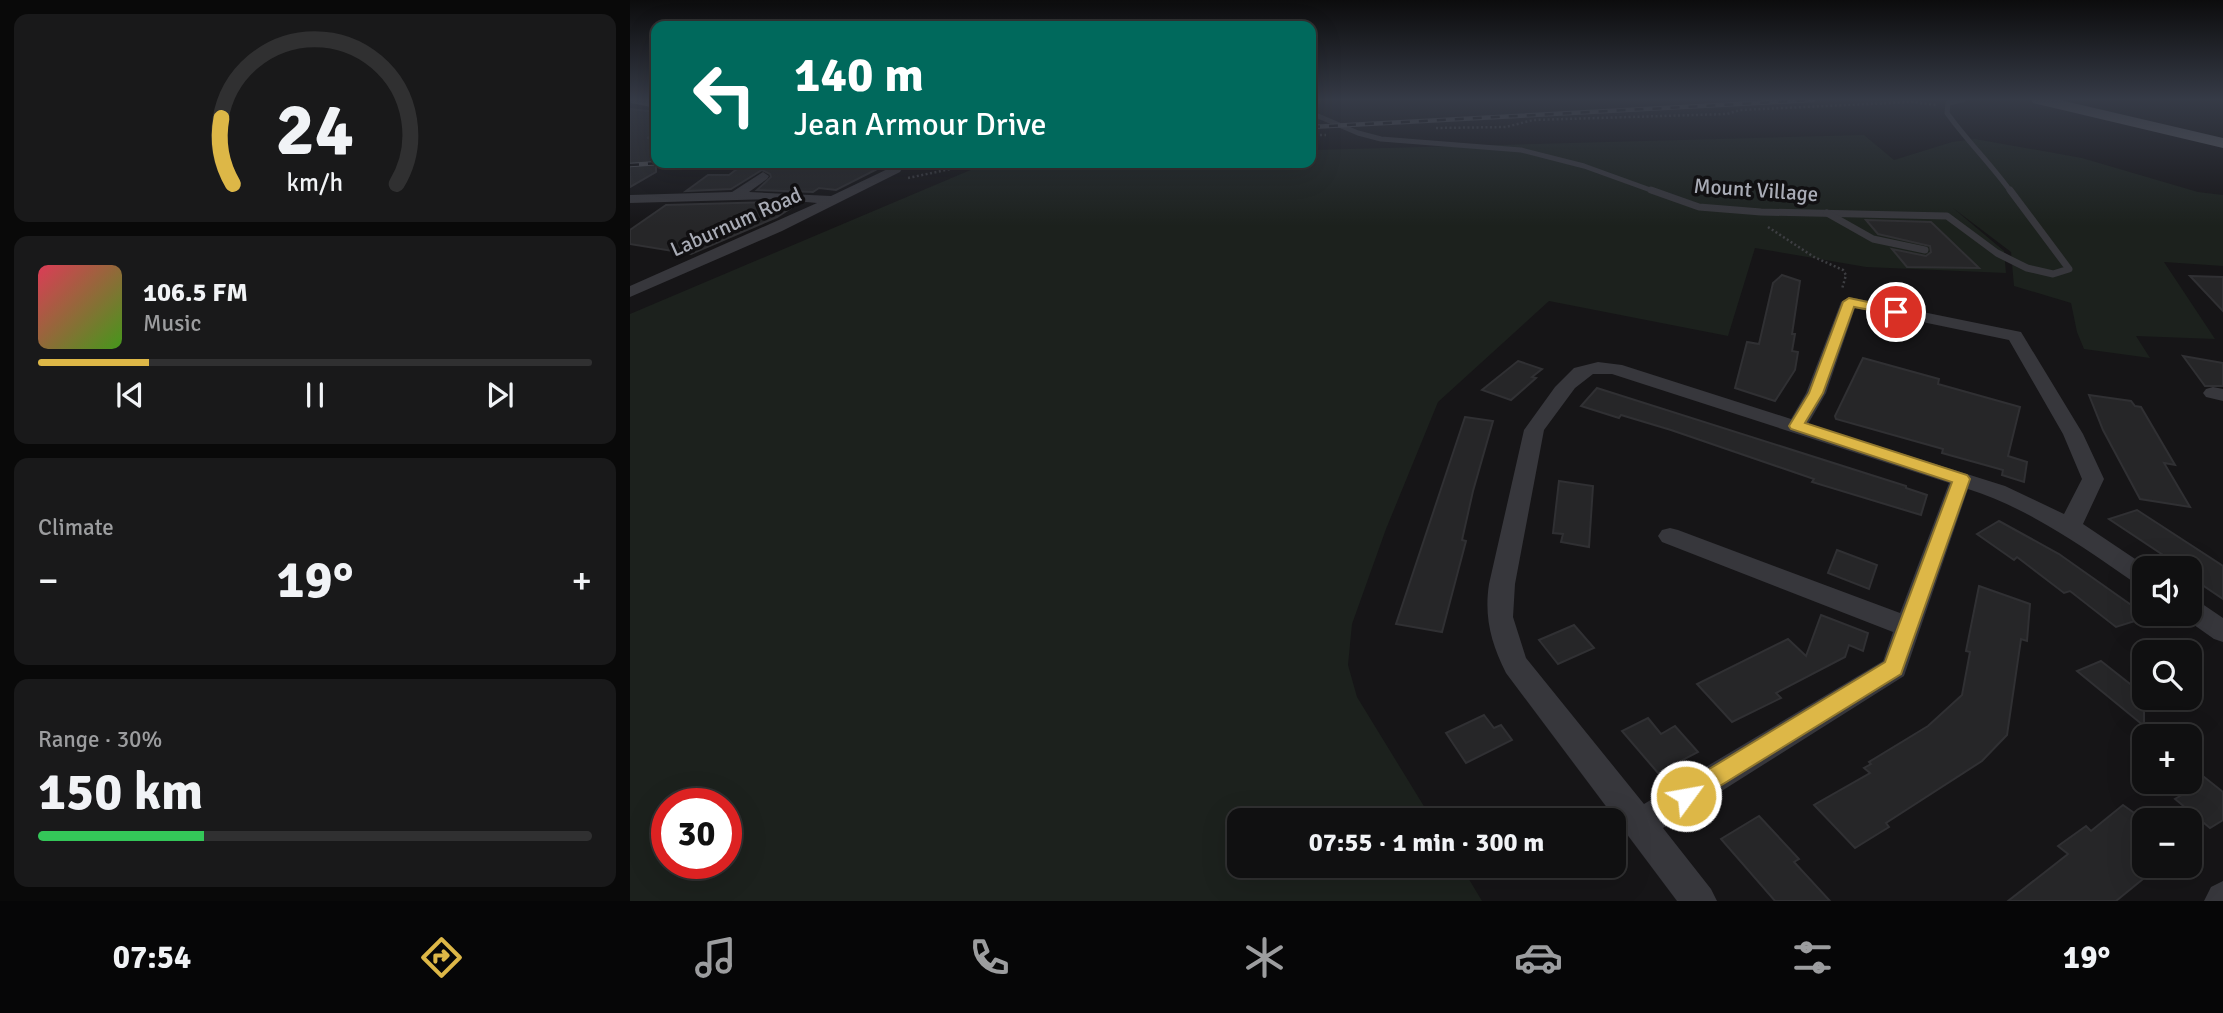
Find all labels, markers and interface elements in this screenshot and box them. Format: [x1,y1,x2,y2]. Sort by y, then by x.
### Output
text: 140 m [794,45,924,105]
icon: left [679,49,770,140]
text: 24 [276,86,354,175]
text: Jean Armour Drive [794,105,1046,144]
text: km/h [287,167,343,198]
street label: Mount Village [1693,173,1819,207]
street label: Laburnum Road [666,181,806,263]
text: 106.5 FM [143,277,248,309]
pin [1866,282,1926,342]
icon: arrive [1877,293,1915,331]
text: Music [143,309,201,338]
icon: previous [111,376,149,414]
icon: pause [296,376,334,414]
icon: next [481,376,519,414]
text: Climate [38,513,114,542]
text: 19° [277,548,353,612]
map controls [2132,556,2202,878]
button: sound [2132,556,2202,626]
text: − [38,557,59,604]
text: + [571,557,592,604]
button: search [2132,640,2202,710]
button: + [2132,724,2202,794]
text: Range · 30% [38,725,162,754]
position arrow [1649,759,1723,833]
text: 150 km [38,760,203,824]
speed limit sign: 30 [651,788,742,879]
button: − [2132,808,2202,878]
text: 07:55 · 1 min · 300 m [1309,827,1544,859]
icon: directions [417,933,466,982]
icon: music [691,933,740,982]
icon: phone [965,933,1014,982]
icon: climate [1240,933,1289,982]
icon: car [1514,933,1563,982]
icon: filters [1788,933,1837,982]
text: 07:54 [113,938,191,977]
text: 19° [2063,938,2110,977]

